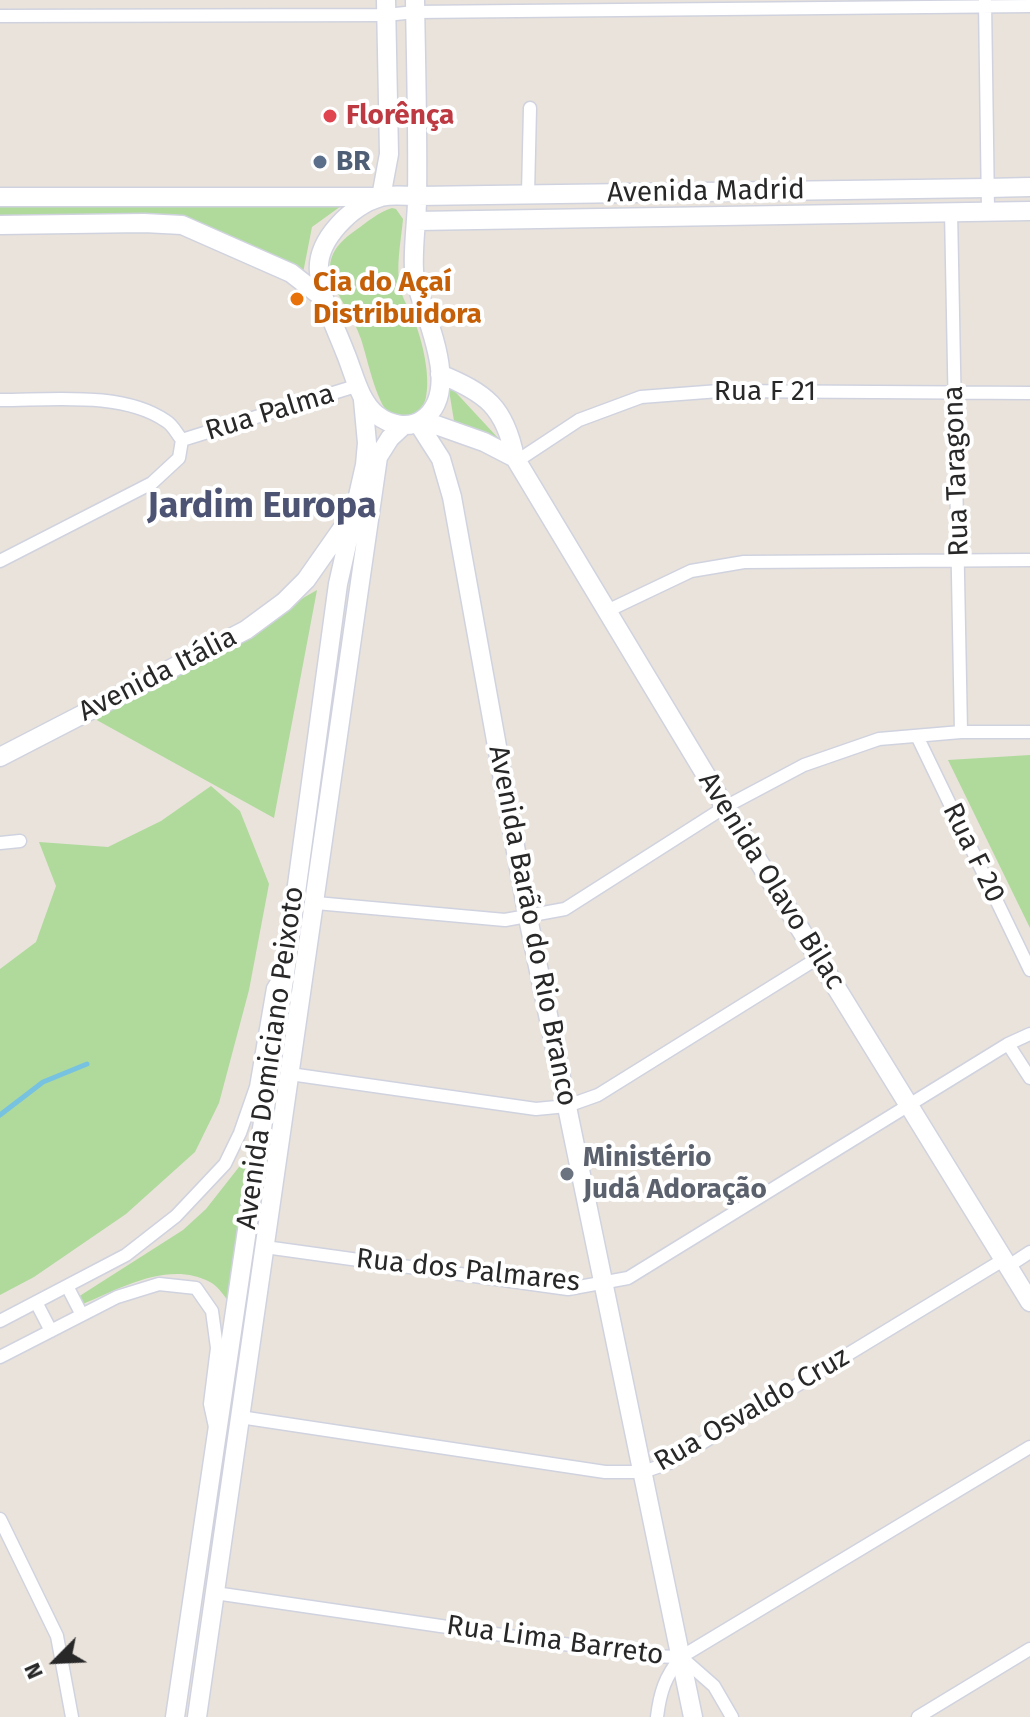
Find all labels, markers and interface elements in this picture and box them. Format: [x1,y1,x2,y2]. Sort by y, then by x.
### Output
place label: Florênça [346,99,454,133]
marker: Florênça [321,107,339,125]
place label: BR [336,145,371,179]
marker: BR [311,153,329,171]
street label: Avenida Madrid [607,173,805,211]
place label: Cia do Açaí Distribuidora [313,266,482,332]
marker: Cia do Açaí Distribuidora [288,290,306,308]
street label: Rua F 21 [714,375,816,409]
street label: Rua Palma [201,377,339,449]
street label: Rua Taragona [937,385,977,557]
district label: Jardim Europa [147,485,377,529]
street label: Avenida Itália [73,621,243,729]
street label: Avenida Barão do Rio Branco [481,743,583,1109]
street label: Avenida Olavo Bilac [691,766,851,996]
street label: Rua F 20 [935,798,1011,908]
street label: Avenida Domiciano Peixoto [230,884,312,1232]
place label: Ministério Judá Adoração [583,1141,767,1207]
marker: Ministério Judá Adoração [558,1165,576,1183]
street label: Rua dos Palmares [354,1243,582,1299]
street label: Rua Osvaldo Cruz [649,1341,855,1479]
street label: Rua Lima Barreto [444,1609,666,1673]
north arrow [16,1621,96,1701]
text: N [18,1659,49,1683]

